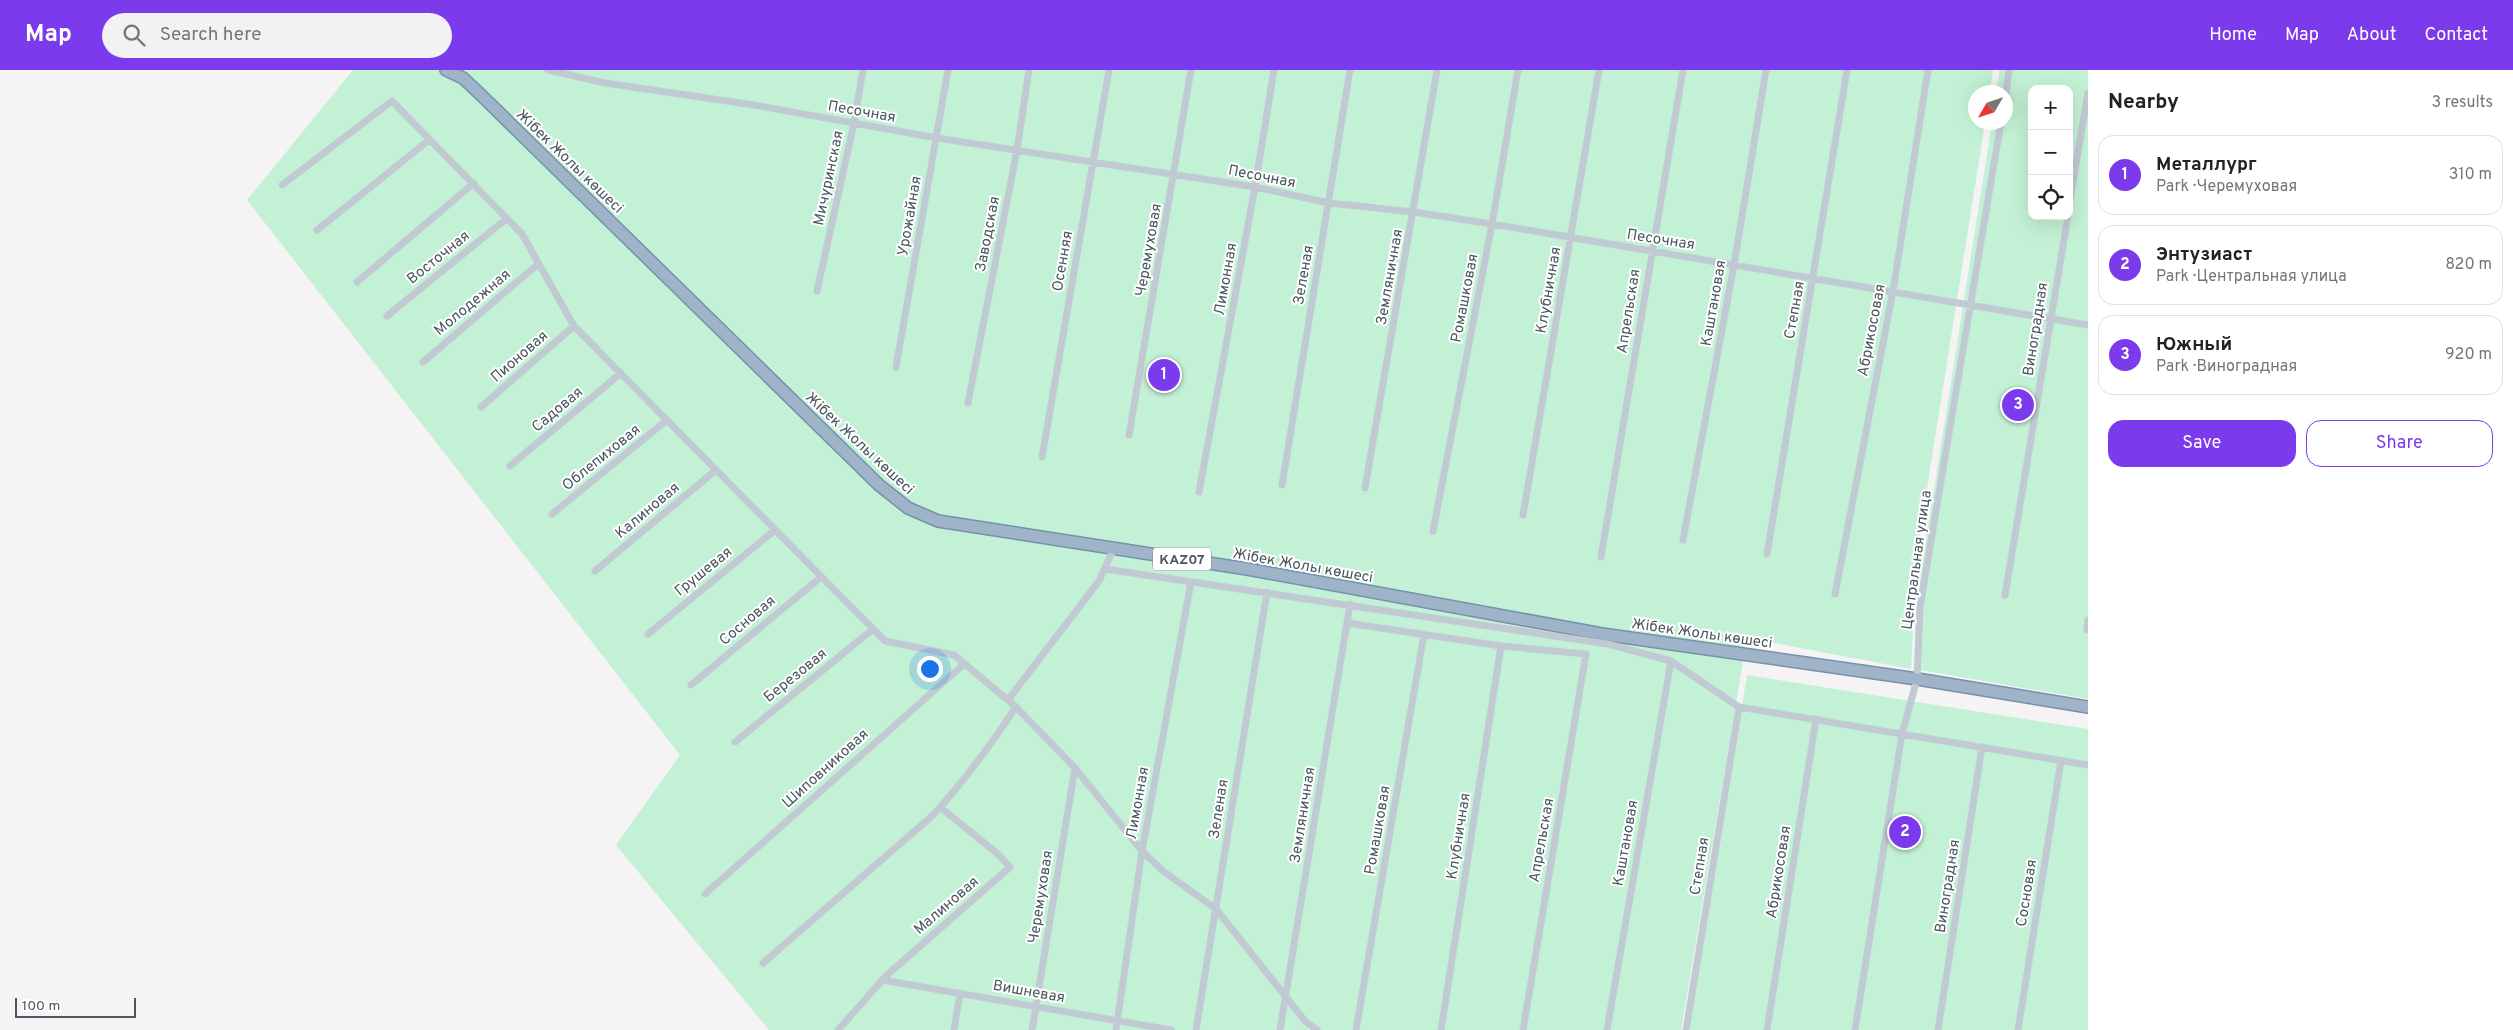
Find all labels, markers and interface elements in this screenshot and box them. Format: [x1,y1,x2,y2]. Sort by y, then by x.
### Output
search box [102,13,452,58]
text: Map [25,20,72,50]
icon: search [120,21,148,49]
text: Search here [160,23,261,47]
text: Home [2209,24,2257,47]
text: Map [2285,24,2319,47]
text: About [2347,24,2396,47]
text: Contact [2424,24,2488,47]
north arrow [1968,85,2013,130]
map controls [2028,85,2073,220]
button: + [2028,85,2073,130]
text: Nearby [2108,89,2179,116]
text: 3 results [2431,93,2493,113]
street label: Песочная [826,97,897,128]
street label: Жібек Жолы көшесі [511,106,627,218]
street label: Мичуринская [810,129,849,227]
button: − [2028,130,2073,175]
text: Металлург [2156,153,2257,177]
street label: Песочная [1226,162,1297,193]
text: 1 [2122,165,2128,185]
text: 310 m [2449,165,2492,185]
street label: Урожайная [894,175,927,258]
button: locate [2028,175,2073,220]
text: Park · Черемуховая [2156,177,2297,197]
street label: Заводская [972,195,1005,274]
street label: Черемуховая [1132,202,1167,298]
street label: Песочная [1625,226,1696,255]
street label: Восточная [404,227,474,289]
street label: Земляничная [1373,228,1408,327]
street label: Осенняя [1049,230,1078,293]
street label: Лимонная [1211,241,1242,317]
text: Энтузиаст [2156,243,2252,267]
street label: Зеленая [1290,244,1319,307]
street label: Клубничная [1533,246,1566,335]
street label: Ромашковая [1448,252,1483,344]
text: 2 [2120,255,2130,275]
text: 820 m [2445,255,2492,275]
street label: Каштановая [1698,259,1731,348]
street label: Молодежная [431,266,515,341]
text: Park · Центральная улица [2156,267,2347,287]
street label: Апрельская [1613,268,1646,355]
street label: Степная [1781,280,1810,341]
street label: Виноградная [2020,281,2053,377]
street label: Абрикосовая [1854,283,1891,378]
street label: Пионовая [487,327,553,387]
text: Южный [2156,333,2232,357]
text: 3 [2120,345,2130,365]
text: 920 m [2445,345,2492,365]
pin: 1 [1148,356,1180,394]
text: Park · Виноградная [2156,357,2297,377]
street label: Садовая [529,383,587,437]
pin: 3 [2002,386,2034,424]
street label: Жібек Жолы көшесі [801,389,917,500]
button: Save [2108,420,2296,467]
button: Share [2306,420,2493,467]
street label: Облепиховая [559,421,645,496]
street label: Калиновая [612,479,684,544]
street label: Центральная улица [1898,489,1937,631]
street label: Грушевая [671,543,737,601]
street label: Жібек Жолы көшесі [1231,545,1374,588]
road number: KAZ07 [1153,548,1211,570]
street label: Сосновая [716,592,780,650]
street label: Жібек Жолы көшесі [1630,615,1773,654]
street label: Березовая [760,645,831,707]
your location [917,656,943,682]
street label: Шиповниковая [779,725,873,813]
street label: Лимонная [1123,765,1154,841]
street label: Земляничная [1286,766,1320,865]
street label: Зеленая [1205,778,1234,841]
street label: Ромашковая [1361,784,1396,876]
street label: Клубничная [1443,792,1476,881]
street label: Апрельская [1526,797,1559,884]
street label: Каштановая [1610,799,1643,888]
pin: 2 [1889,813,1921,851]
street label: Абрикосовая [1763,825,1796,920]
street label: Степная [1687,836,1714,897]
street label: Виноградная [1932,838,1965,934]
street label: Черемуховая [1025,849,1058,945]
street label: Сосновая [2013,858,2042,928]
street label: Малиновая [911,873,983,940]
street label: Вишневая [991,977,1066,1008]
scale bar [15,995,136,1018]
text: 100 m [22,998,60,1015]

